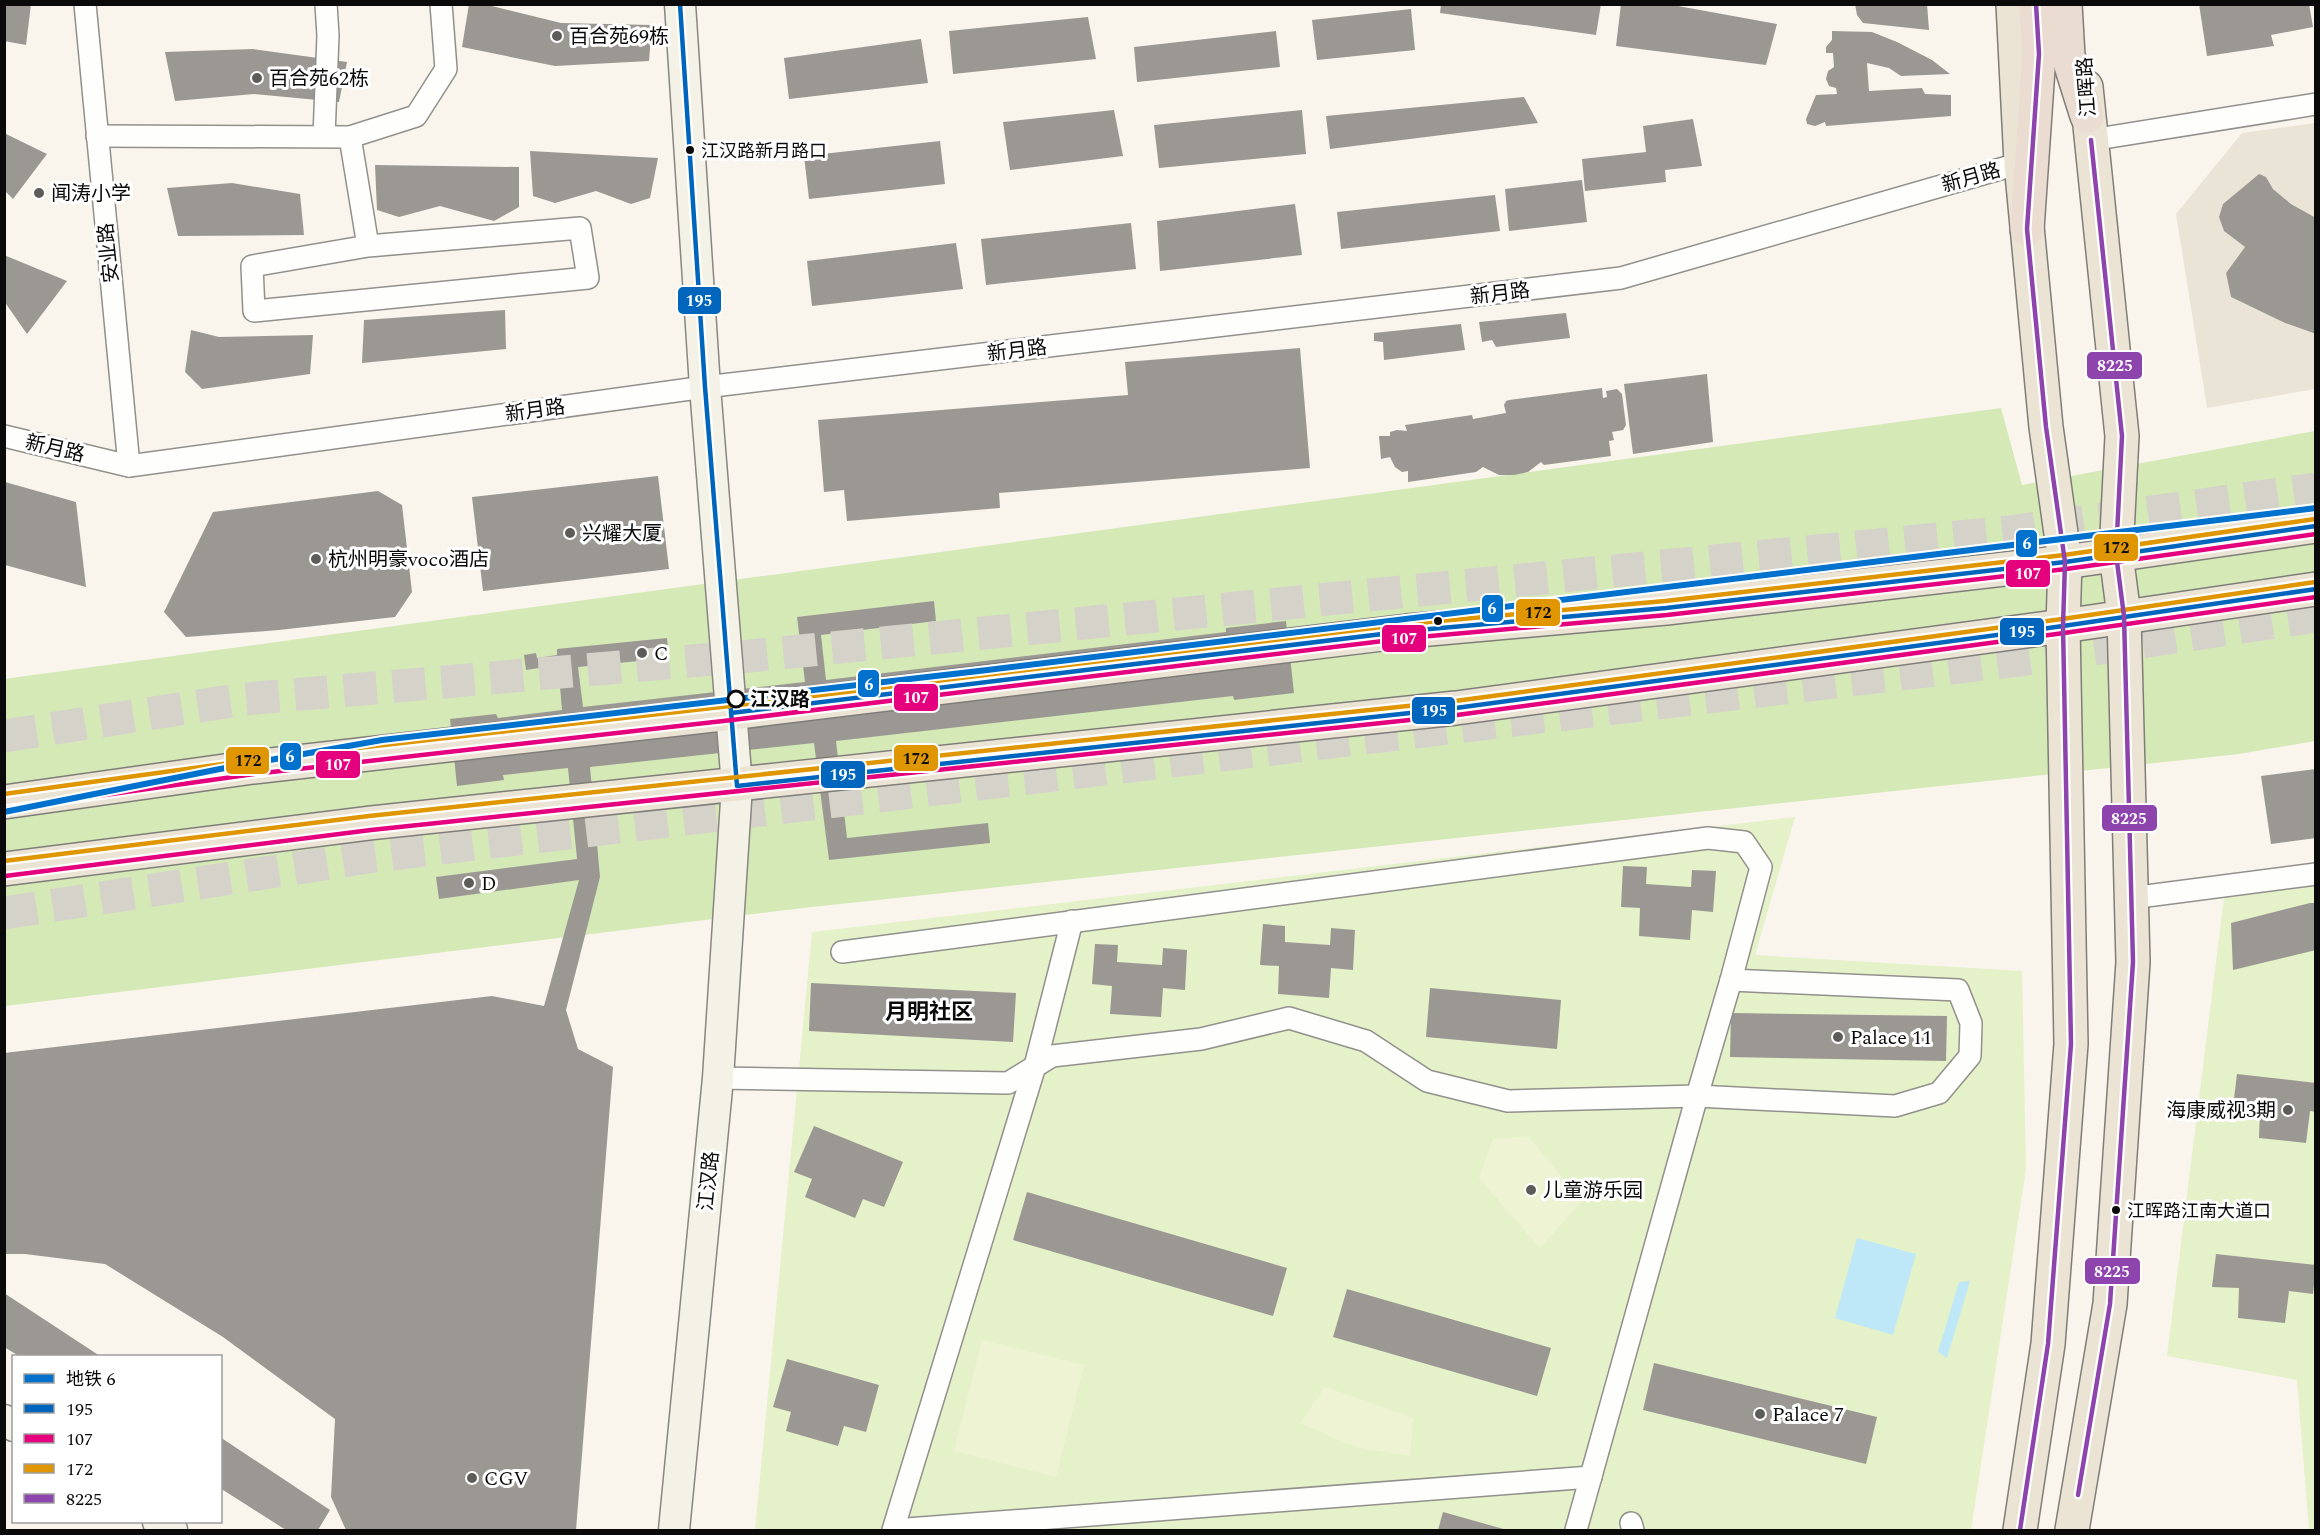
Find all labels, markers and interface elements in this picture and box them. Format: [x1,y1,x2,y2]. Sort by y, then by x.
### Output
place label: 百合苑69栋 [569,22,669,52]
marker: 百合苑69栋 [550,29,564,43]
street label: 江晖路 [2070,56,2104,118]
place label: 百合苑62栋 [269,64,369,94]
marker: 百合苑62栋 [250,71,264,85]
place label: 江汉路新月路口 [701,138,827,165]
marker: 江汉路新月路口 [684,144,696,156]
street label: 新月路 [1938,155,2004,201]
place label: 闻涛小学 [51,179,131,209]
marker: 闻涛小学 [32,186,46,200]
street label: 安业路 [91,221,127,284]
street label: 新月路 [1469,275,1532,313]
line badge: 195 [677,286,722,315]
text: 195 [686,289,712,313]
street label: 新月路 [986,332,1049,370]
line badge: 8225 [2086,351,2143,380]
text: 8225 [2097,354,2133,378]
street label: 新月路 [503,392,567,430]
street label: 新月路 [22,428,87,470]
place label: 兴耀大厦 [582,519,662,549]
marker: 兴耀大厦 [563,526,577,540]
line badge: 6 [2015,529,2038,558]
text: 6 [2023,532,2032,556]
line badge: 172 [2093,533,2139,562]
text: 172 [2103,536,2129,560]
place label: 杭州明豪voco酒店 [328,545,489,575]
marker: 杭州明豪voco酒店 [309,552,323,566]
line badge: 107 [2005,559,2051,588]
text: 107 [2015,562,2041,586]
line badge: 6 [1481,594,1504,623]
text: 6 [1488,597,1497,621]
line badge: 172 [1515,598,1561,627]
text: 172 [1525,601,1551,625]
unlabelled marker [1432,615,1444,627]
line badge: 195 [1999,617,2045,646]
text: 195 [2009,620,2035,644]
line badge: 107 [1381,624,1427,653]
text: 107 [1391,627,1417,651]
place label: C [654,639,669,669]
marker: C [635,646,649,660]
line badge: 6 [857,669,880,698]
text: 6 [865,673,874,697]
line badge: 107 [893,683,939,712]
place label: 江汉路 [750,685,810,715]
text: 107 [903,686,929,710]
marker: 江汉路 [727,690,745,708]
line badge: 195 [1411,696,1456,725]
text: 195 [1421,699,1447,723]
line badge: 6 [279,742,302,771]
line badge: 172 [893,744,939,772]
text: 6 [286,745,295,769]
line badge: 172 [225,746,270,775]
text: 172 [903,747,929,771]
text: 172 [235,749,261,773]
line badge: 107 [315,750,361,779]
text: 107 [325,753,351,777]
line badge: 195 [820,760,866,789]
text: 195 [830,763,856,787]
line badge: 8225 [2101,804,2158,832]
text: 8225 [2111,807,2147,831]
place label: D [481,869,497,899]
marker: D [462,876,476,890]
district label: 月明社区 [885,996,973,1029]
place label: Palace 11 [1850,1023,1932,1053]
marker: Palace 11 [1831,1030,1845,1044]
place label: 海康威视3期 [2166,1096,2276,1126]
marker: 海康威视3期 [2281,1103,2295,1117]
street label: 江汉路 [691,1150,727,1213]
place label: 儿童游乐园 [1543,1176,1643,1206]
marker: 儿童游乐园 [1524,1183,1538,1197]
place label: 江晖路江南大道口 [2127,1198,2271,1225]
marker: 江晖路江南大道口 [2110,1204,2122,1216]
line badge: 8225 [2084,1257,2141,1285]
text: 8225 [2094,1260,2130,1284]
legend [12,1355,222,1523]
text: 地铁 6 [66,1366,116,1393]
text: 195 [66,1396,93,1423]
place label: Palace 7 [1772,1400,1844,1430]
marker: Palace 7 [1753,1407,1767,1421]
text: 107 [66,1426,93,1453]
text: 172 [66,1456,93,1483]
place label: CGV [484,1464,528,1494]
marker: CGV [465,1471,479,1485]
text: 8225 [66,1486,102,1513]

